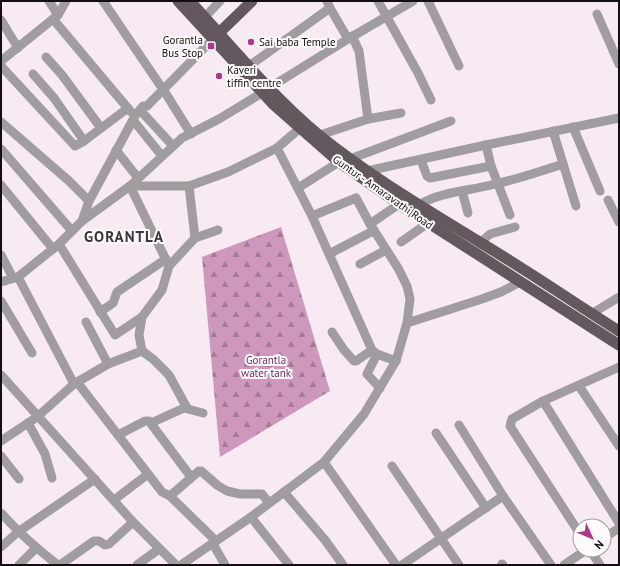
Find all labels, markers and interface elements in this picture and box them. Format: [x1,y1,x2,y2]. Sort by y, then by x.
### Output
place label: Gorantla Bus Stop [162,33,203,60]
place label: Sai baba Temple [259,35,336,49]
marker: Sai baba Temple [246,37,256,47]
marker: Gorantla Bus Stop [206,41,216,51]
place label: Kaveri tiffin centre [227,63,282,90]
marker: Kaveri tiffin centre [214,71,224,81]
street label: Guntur - Amaravathi Road [330,152,436,232]
district label: GORANTLA [84,227,164,246]
park label: Gorantla water tank [241,353,292,380]
north arrow [572,518,612,558]
text: N [592,537,607,552]

